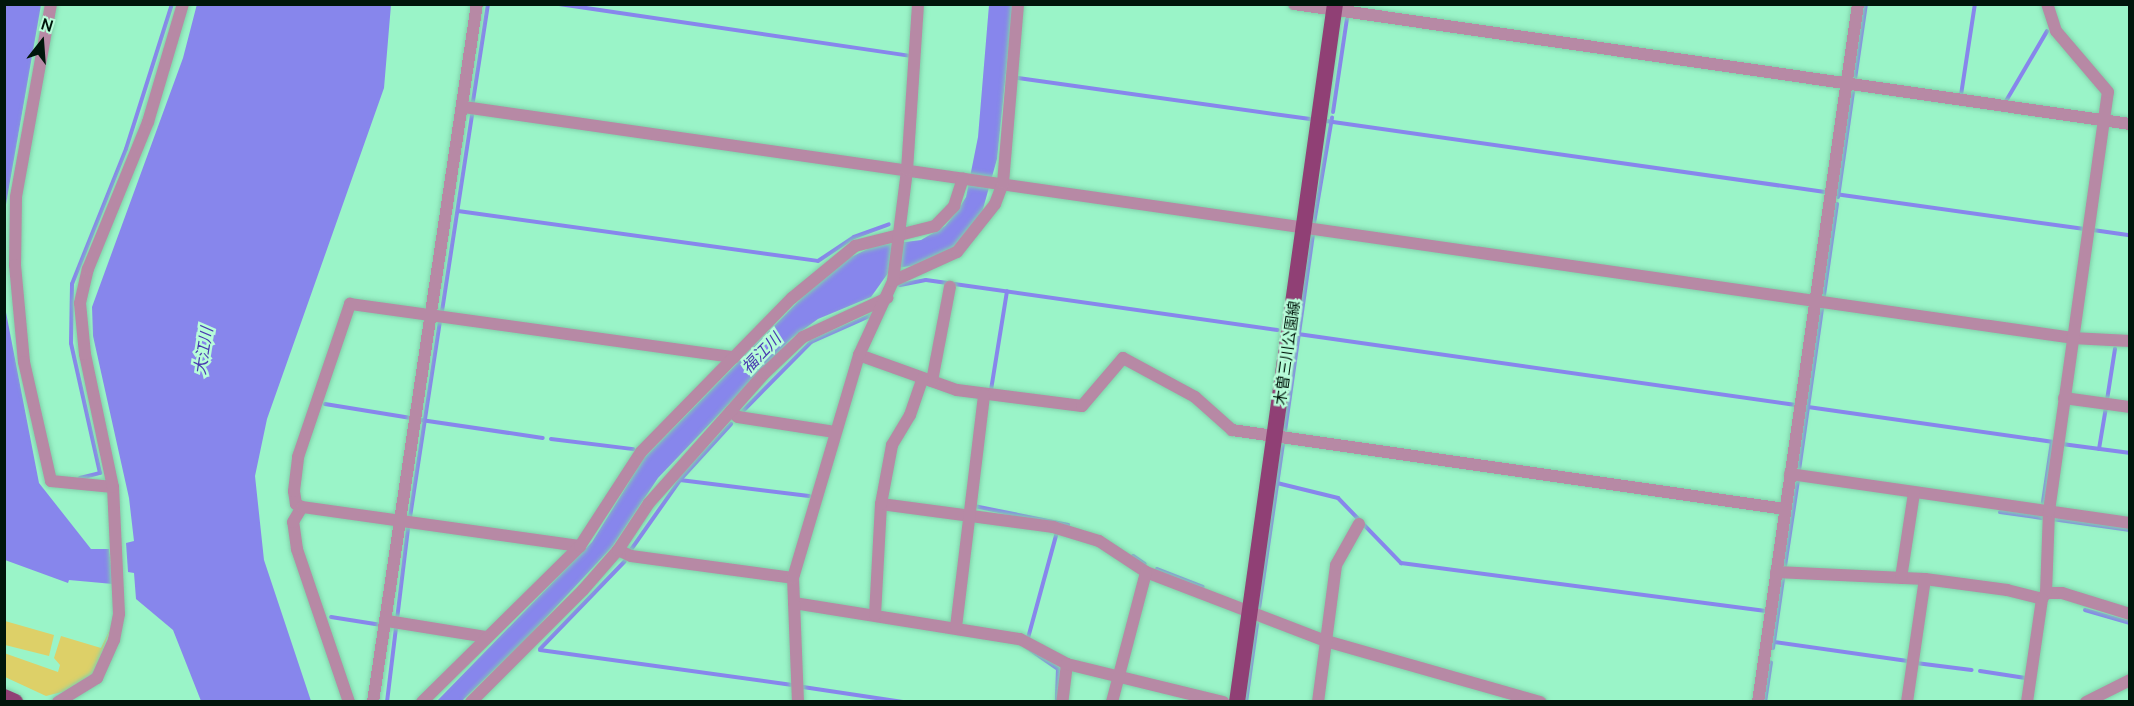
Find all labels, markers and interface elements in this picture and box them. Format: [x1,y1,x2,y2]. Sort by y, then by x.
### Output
north arrow [12,12,72,72]
text: N [39,13,56,37]
street label: 木曽三川公園線 [1271,300,1303,406]
water label: 大江川 [190,326,216,376]
water label: 福江川 [737,329,785,377]

